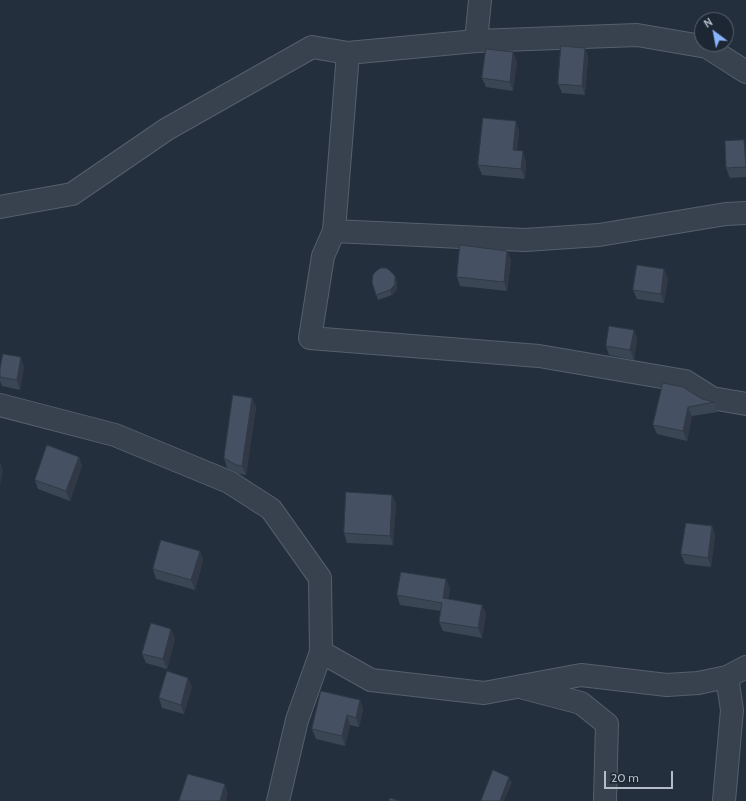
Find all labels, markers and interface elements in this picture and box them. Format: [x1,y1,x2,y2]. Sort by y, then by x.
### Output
north arrow [694,12,734,52]
text: N [701,15,715,31]
scale bar [606,763,675,789]
text: 20 m [611,770,639,785]

